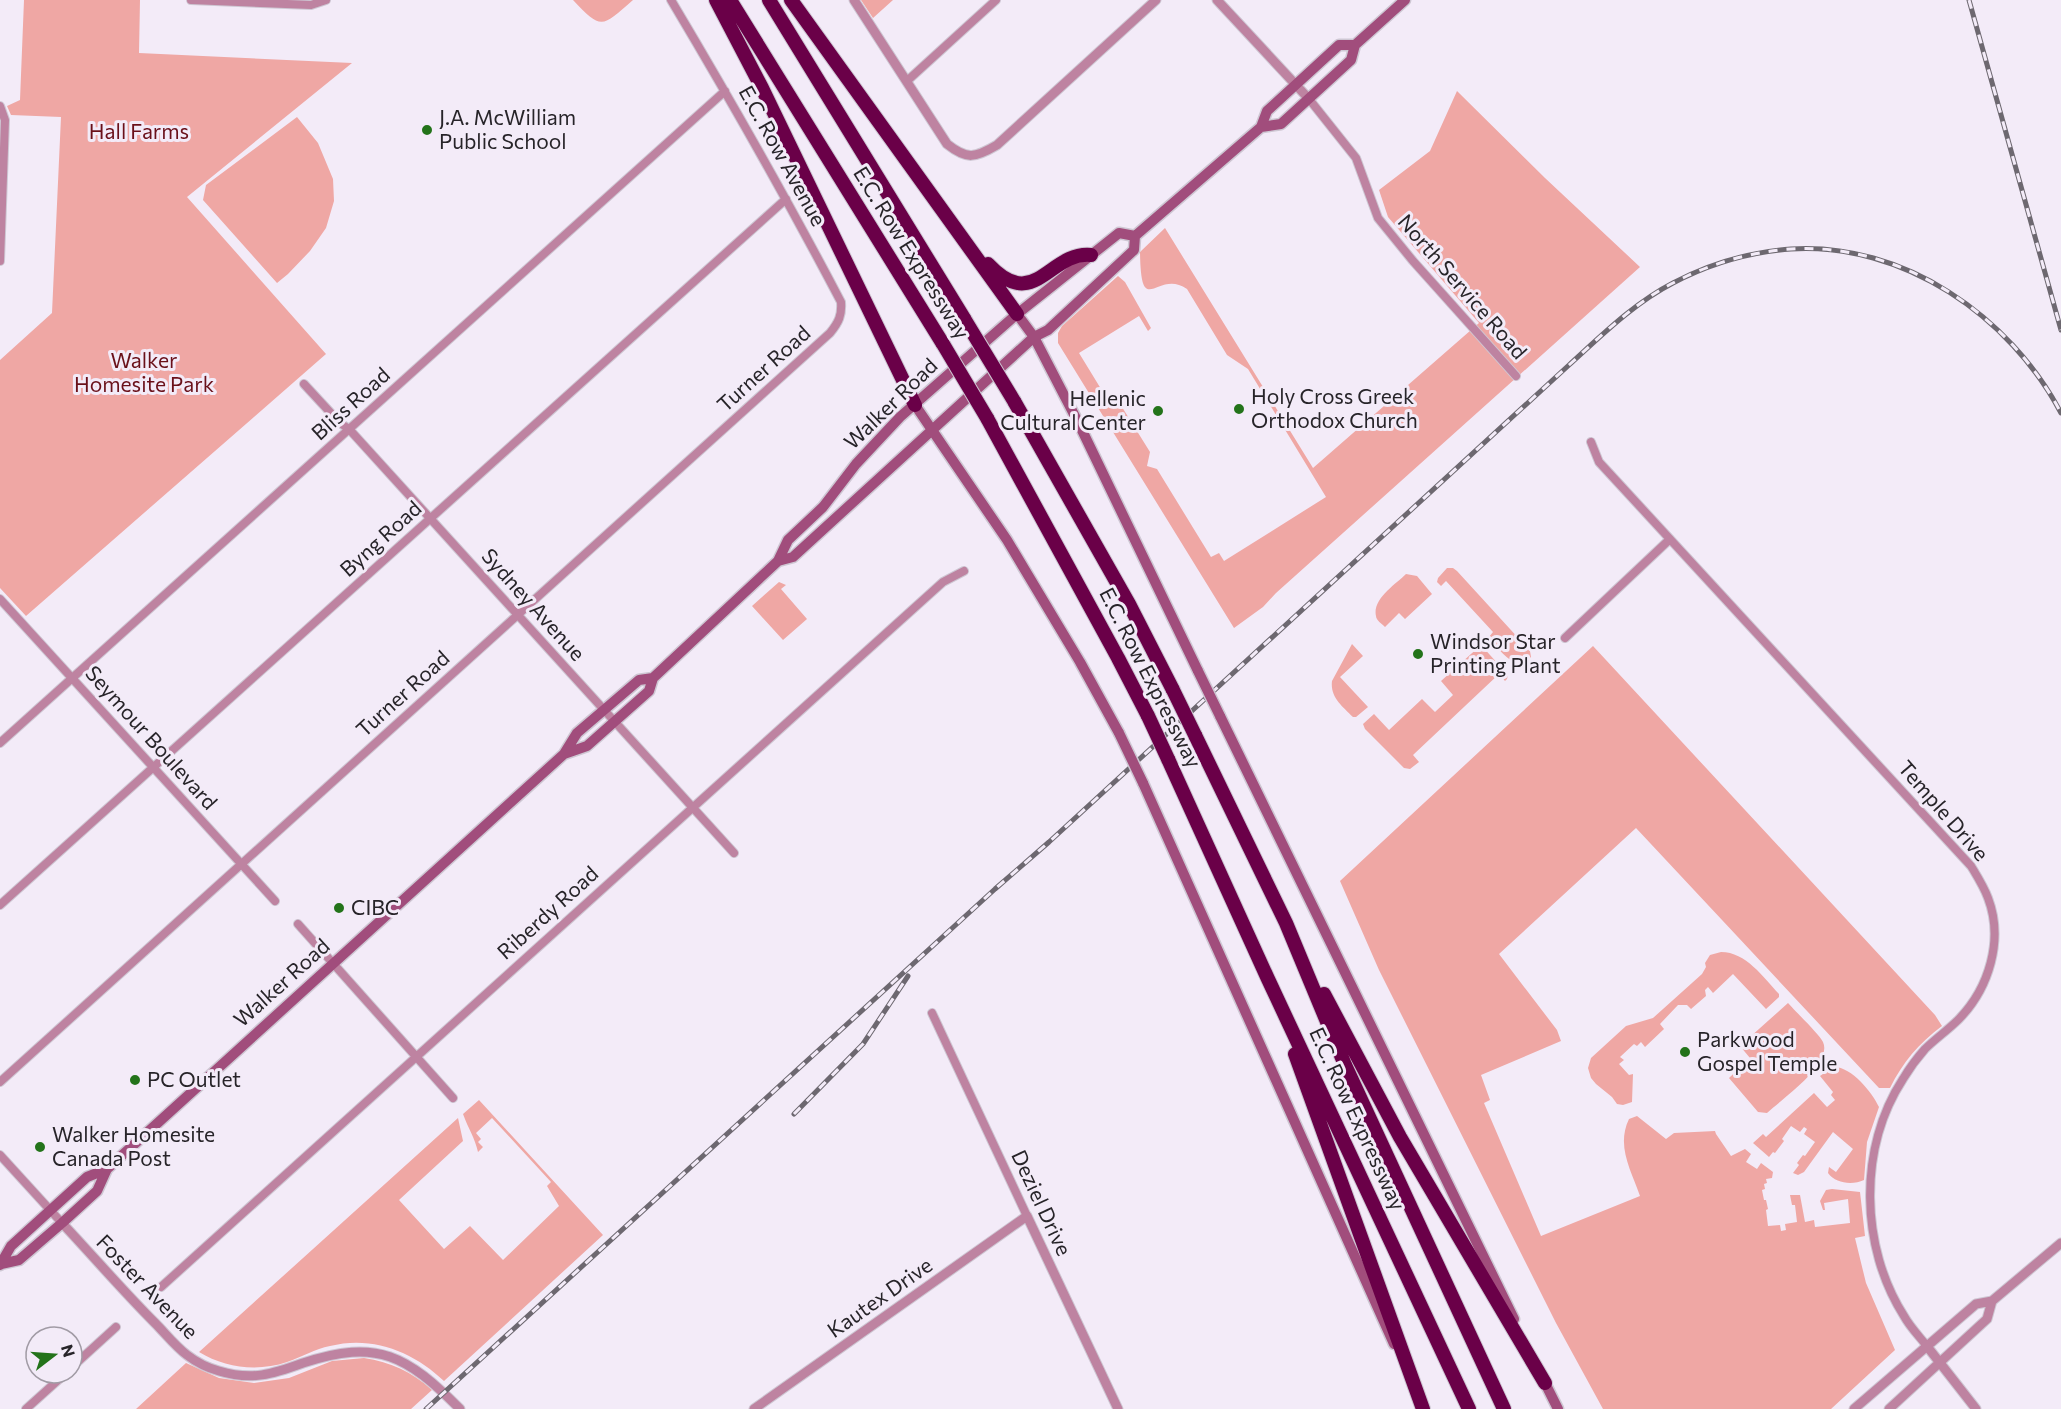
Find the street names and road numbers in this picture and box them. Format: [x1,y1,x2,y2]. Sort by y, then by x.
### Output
street label: E.C. Row Avenue [734,81,832,230]
street label: E.C. Row Expressway [849,161,976,343]
street label: North Service Road [1393,208,1533,364]
street label: Turner Road [711,320,815,416]
street label: Walker Road [838,352,942,454]
street label: Bliss Road [306,361,394,444]
street label: Byng Road [334,495,426,581]
street label: Sydney Avenue [477,543,591,665]
street label: E.C. Row Expressway [1095,583,1208,772]
street label: Turner Road [350,645,454,741]
street label: Seymour Boulevard [81,660,223,814]
street label: Temple Drive [1894,755,1995,865]
street label: Riberdy Road [491,860,603,964]
street label: Walker Road [228,932,334,1031]
street label: E.C. Row Expressway [1305,1023,1412,1214]
street label: Deziel Drive [1007,1146,1078,1259]
street label: Foster Avenue [92,1229,204,1343]
street label: Kautex Drive [822,1251,936,1342]

